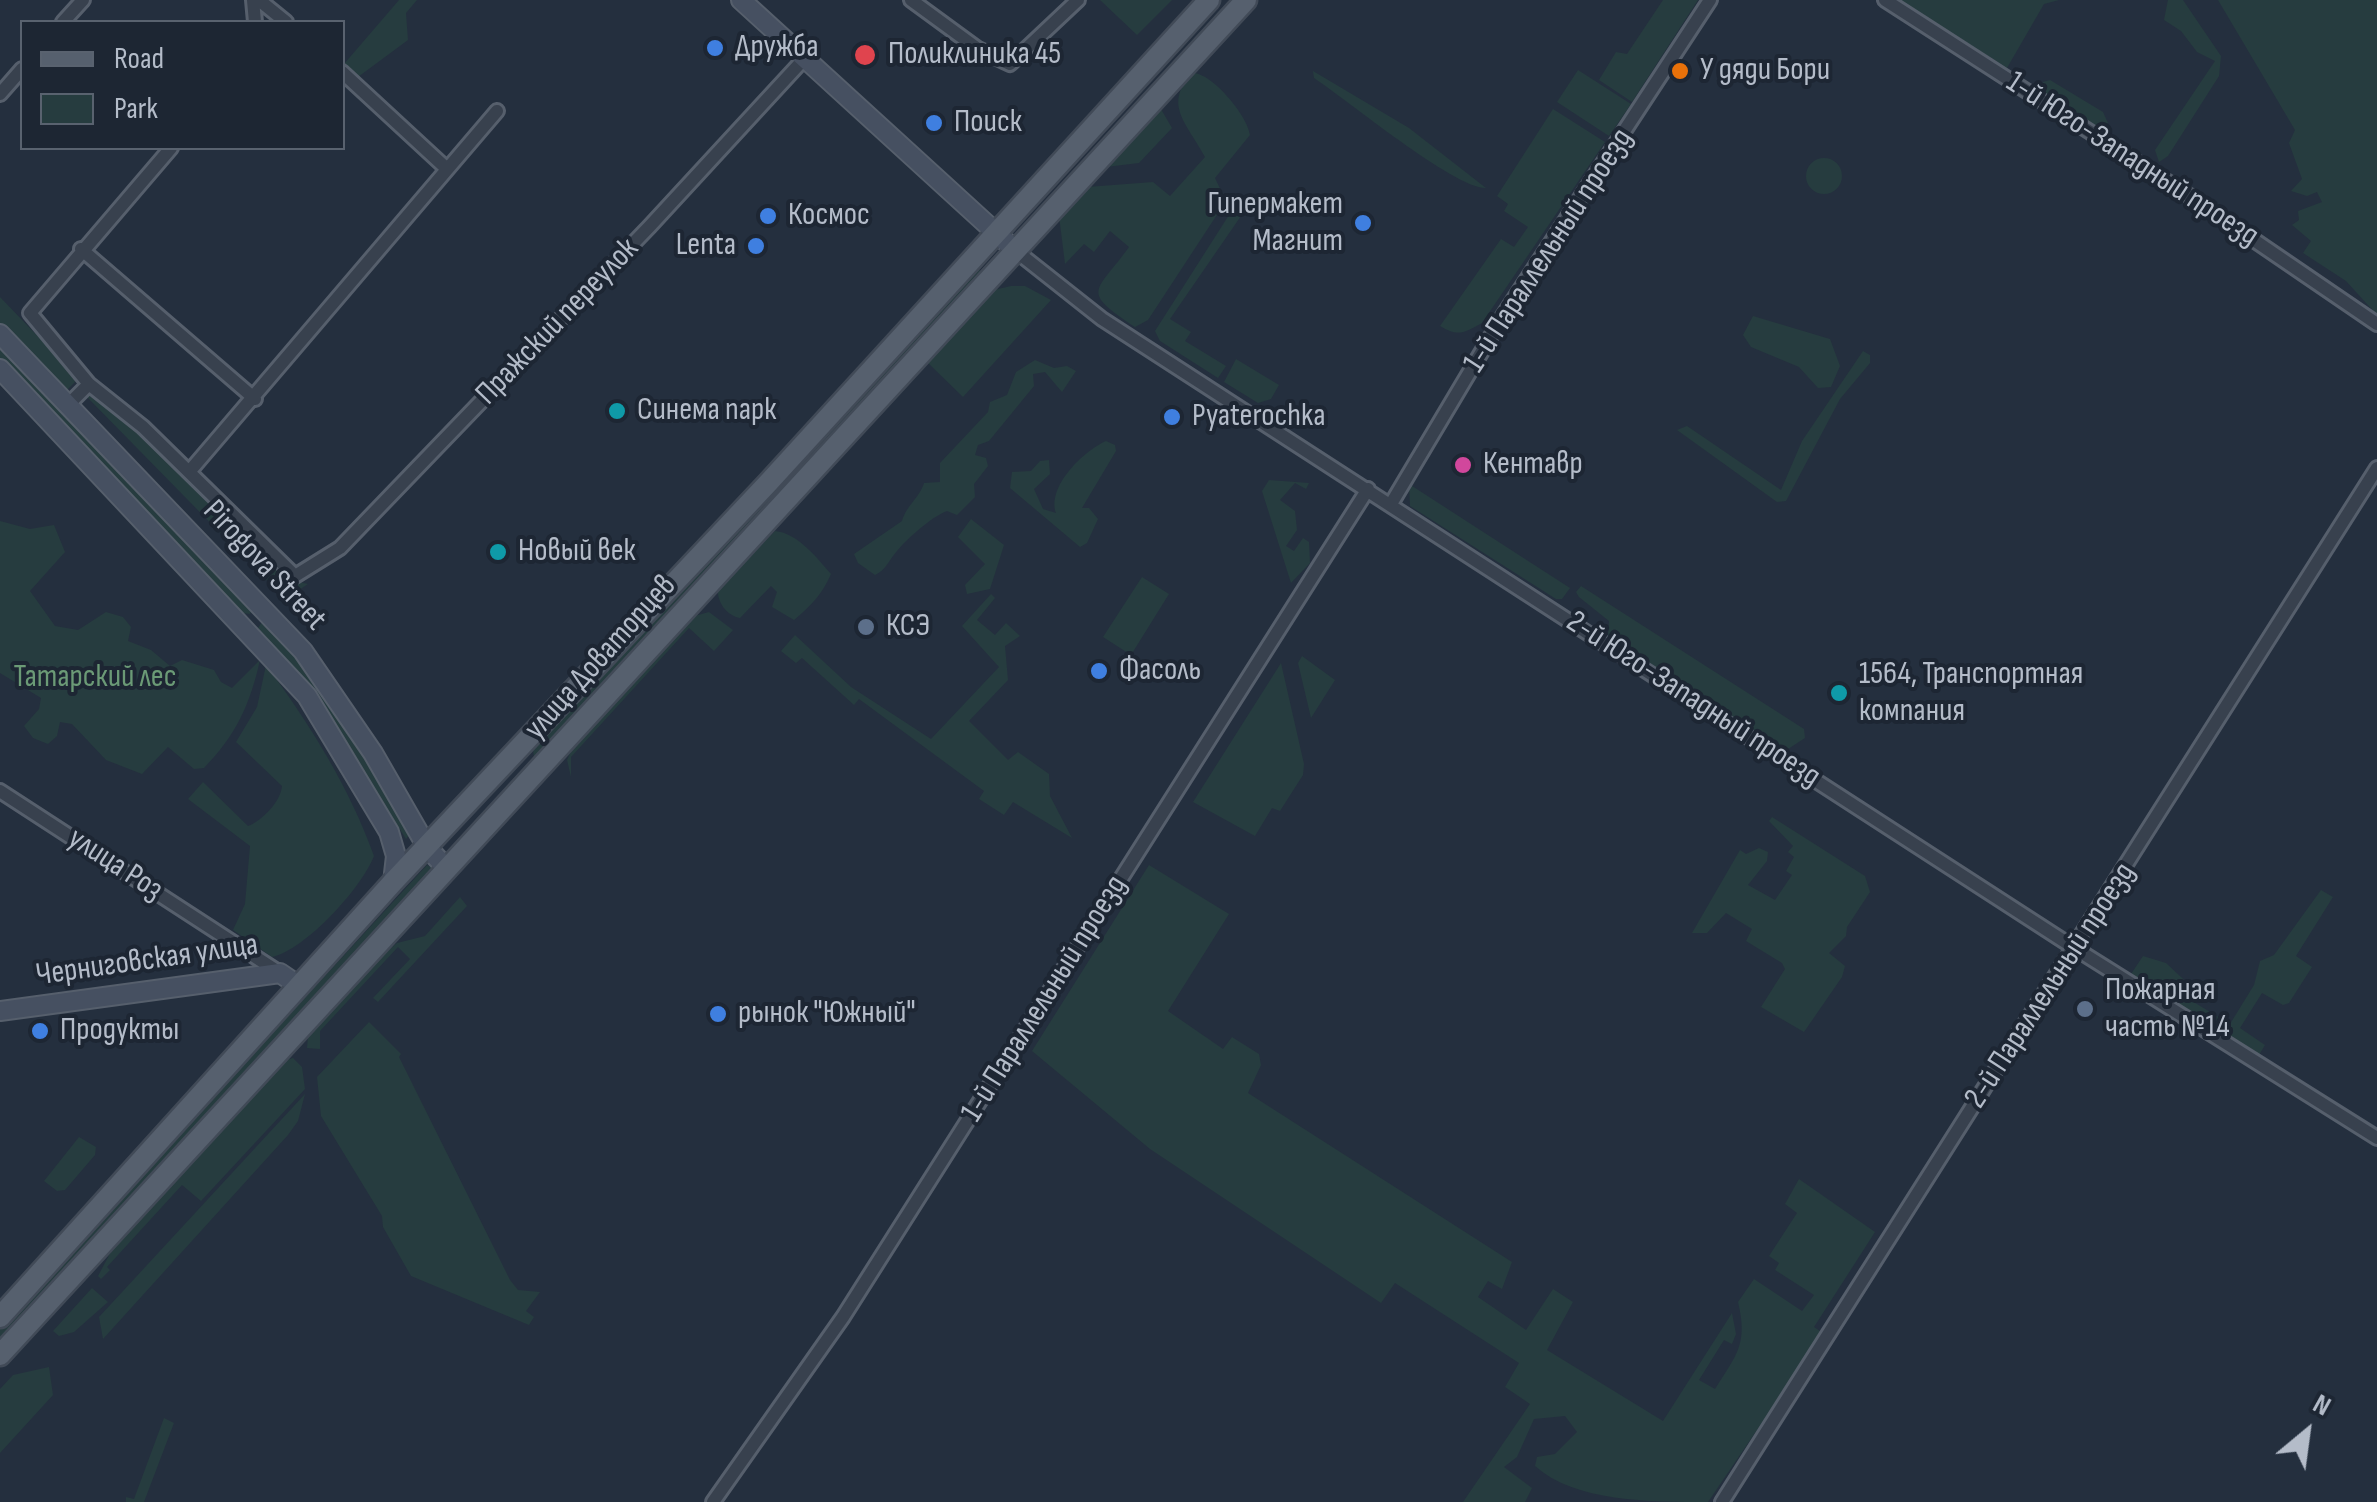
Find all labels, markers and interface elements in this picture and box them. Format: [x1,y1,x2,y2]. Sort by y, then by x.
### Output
legend [20,20,345,150]
place label: Дружба [735,29,819,67]
place label: Поликлиника 45 [888,36,1061,74]
marker: Дружба [704,37,726,59]
text: Road [114,41,164,77]
marker: Поликлиника 45 [852,42,878,68]
place label: У дяди Бори [1700,52,1830,90]
marker: У дяди Бори [1669,60,1691,82]
street label: 1-й Юго-Западный проезд [1999,64,2265,256]
text: Park [114,91,158,127]
place label: Поиск [954,104,1022,142]
marker: Поиск [923,112,945,134]
street label: 1-й Параллельный проезд [1456,122,1642,380]
place label: Гипермакет Магнит [1207,186,1343,261]
place label: Космос [788,197,870,235]
marker: Космос [757,205,779,227]
marker: Гипермакет Магнит [1352,212,1374,234]
place label: Lenta [676,227,736,265]
street label: Пражский переулок [469,231,647,413]
marker: Lenta [745,235,767,257]
place label: Синема парк [637,392,776,430]
place label: Pyaterochka [1192,398,1325,436]
marker: Синема парк [606,400,628,422]
marker: Pyaterochka [1161,406,1183,428]
place label: Кентавр [1483,446,1583,484]
marker: Кентавр [1452,454,1474,476]
street label: Pirogova Street [194,493,334,639]
place label: Новый век [518,533,636,571]
marker: Новый век [487,541,509,563]
street label: улица Доваторцев [517,568,685,748]
street label: 2-й Юго-Западный проезд [1559,603,1827,797]
place label: КСЭ [886,608,930,646]
marker: КСЭ [855,616,877,638]
place label: Фасоль [1119,652,1201,690]
place label: 1564, Транспортная компания [1859,656,2083,731]
park label: Татарский лес [13,659,177,697]
marker: Фасоль [1088,660,1110,682]
marker: 1564, Транспортная компания [1828,682,1850,704]
street label: улица Роз [60,820,170,910]
street label: 2-й Параллельный проезд [1957,856,2145,1116]
street label: 1-й Параллельный проезд [954,869,1136,1129]
street label: Черниговская улица [33,926,261,996]
place label: Пожарная часть №14 [2105,972,2230,1047]
place label: рынок "Южный" [738,995,916,1033]
marker: Пожарная часть №14 [2074,998,2096,1020]
marker: рынок "Южный" [707,1003,729,1025]
place label: Продукты [60,1012,179,1050]
marker: Продукты [29,1020,51,1042]
north arrow [2257,1382,2357,1482]
text: N [2307,1387,2336,1423]

